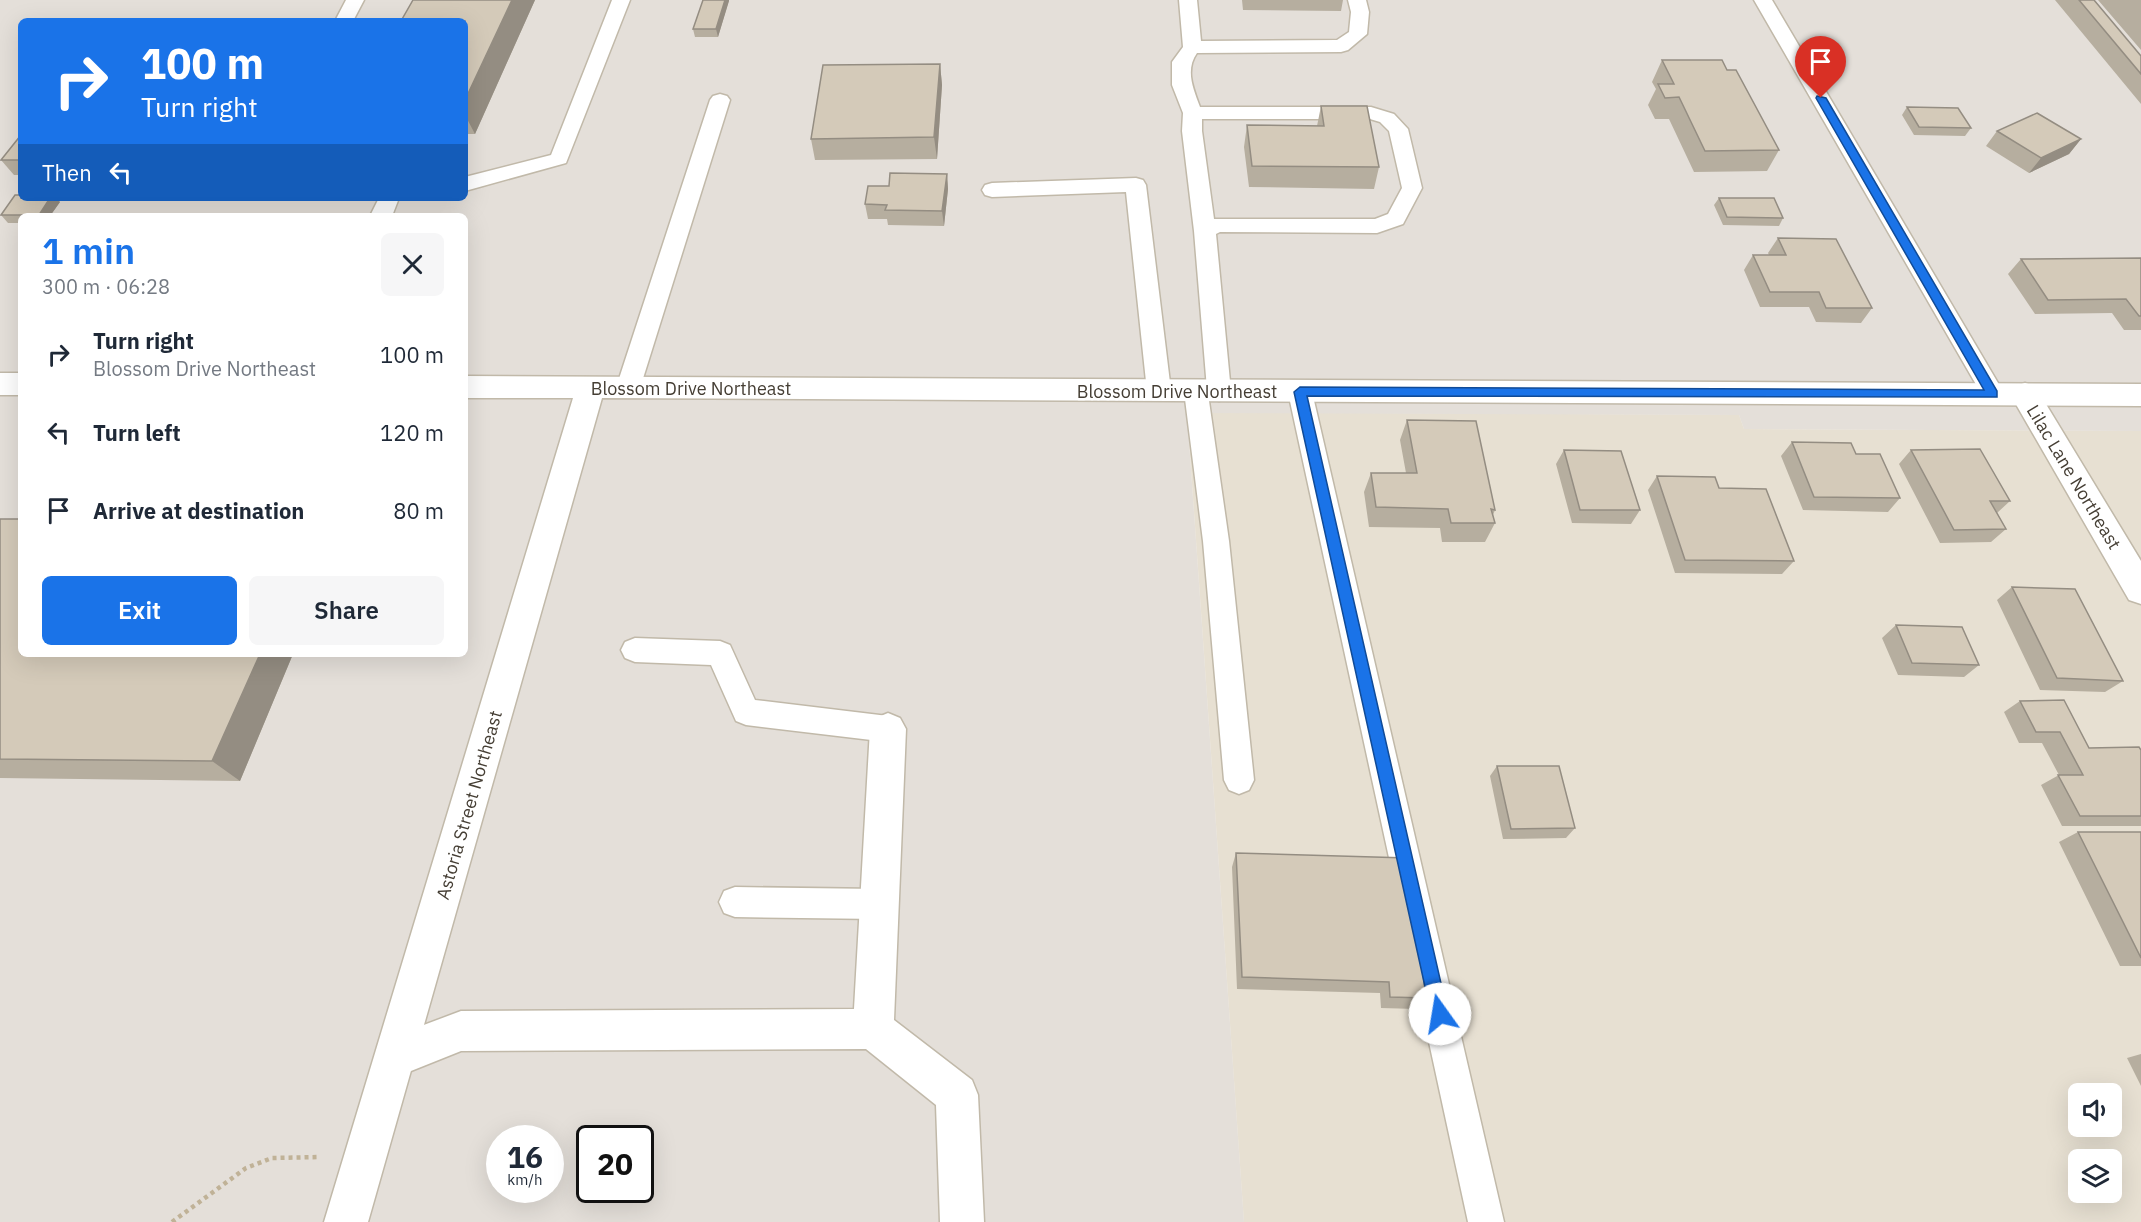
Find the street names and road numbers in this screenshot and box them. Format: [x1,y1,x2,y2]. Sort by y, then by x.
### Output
street label: Blossom Drive Northeast [591,377,791,400]
street label: Blossom Drive Northeast [1077,380,1277,403]
street label: Lilac Lane Northeast [2022,400,2126,554]
street label: Astoria Street Northeast [431,708,507,902]

